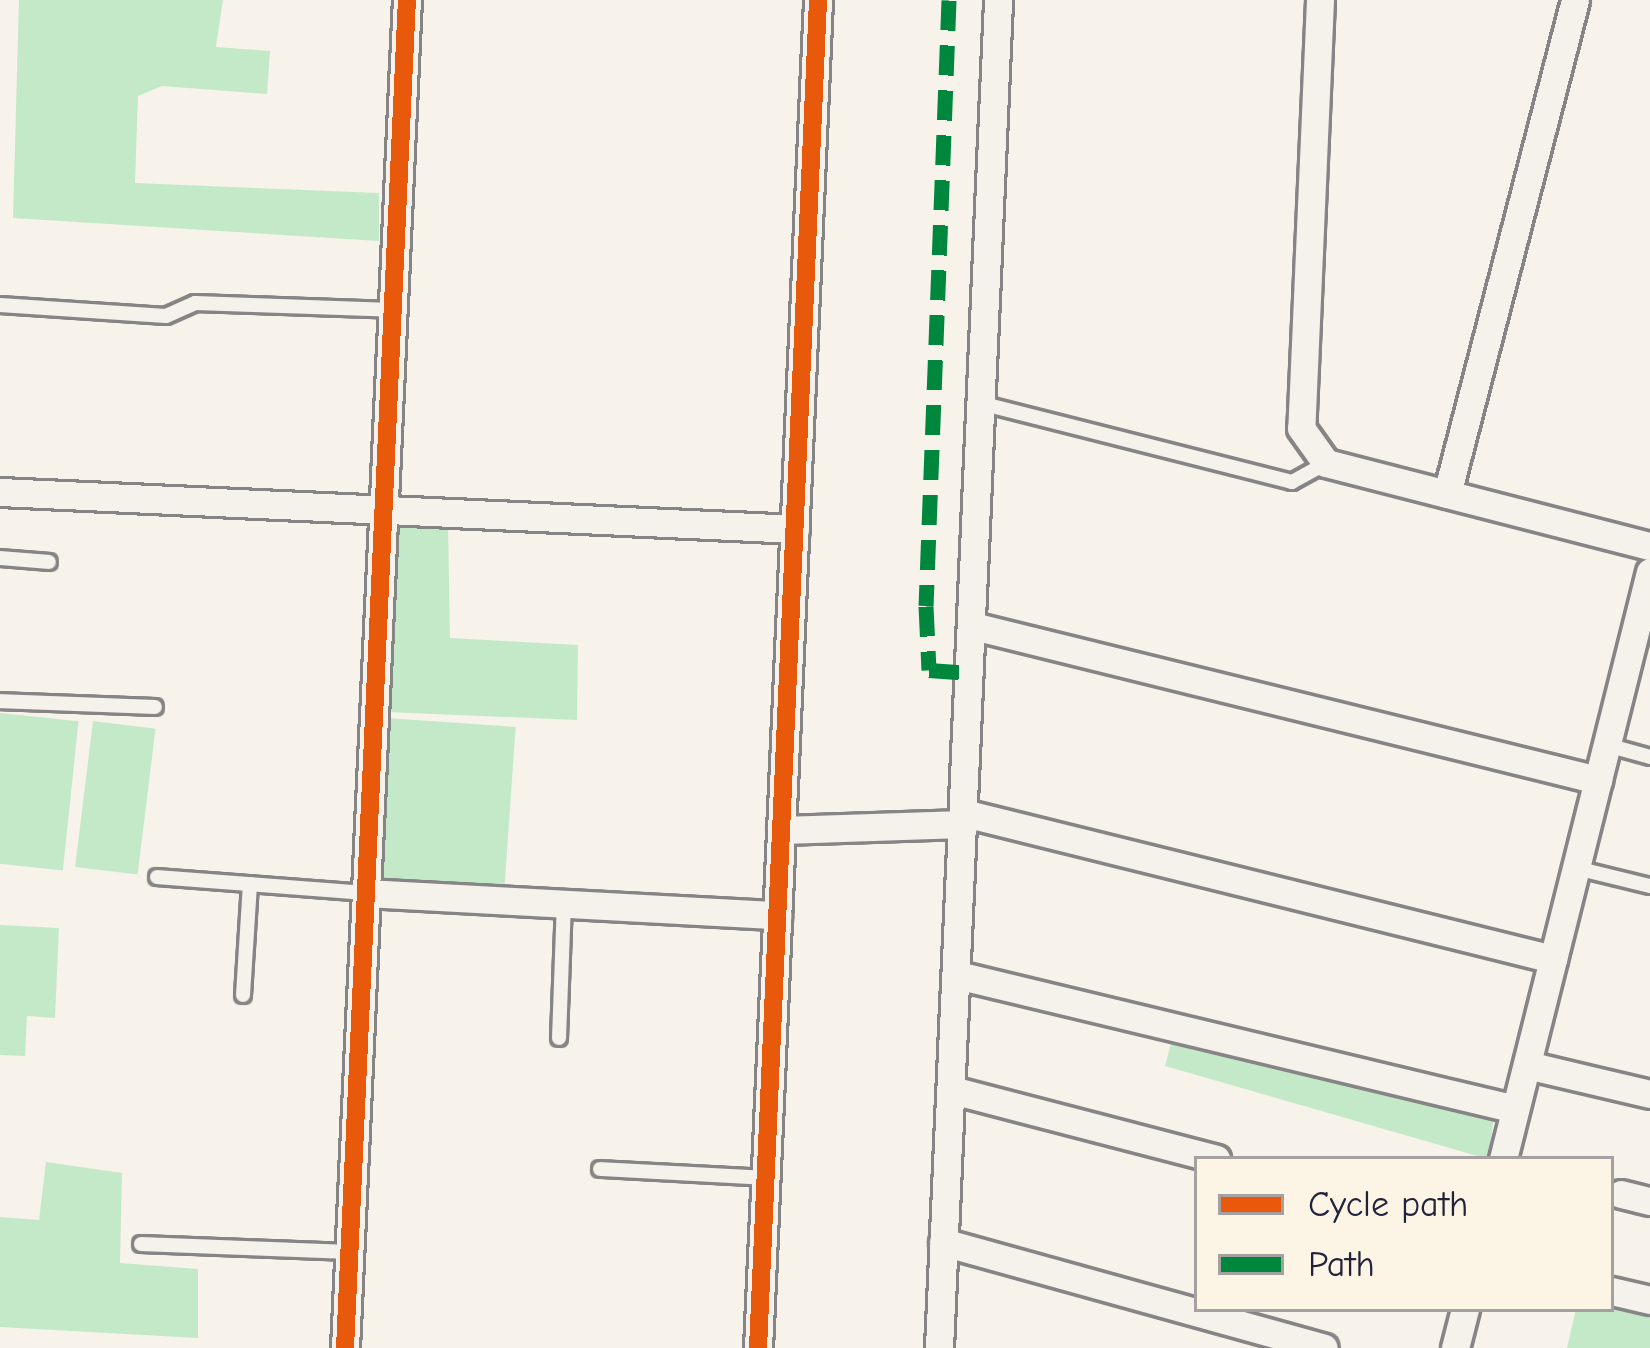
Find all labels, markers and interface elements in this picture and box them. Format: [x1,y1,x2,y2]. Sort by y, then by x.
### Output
legend [1194,1156,1614,1312]
text: Cycle path [1308,1184,1468,1225]
text: Path [1308,1244,1375,1285]

